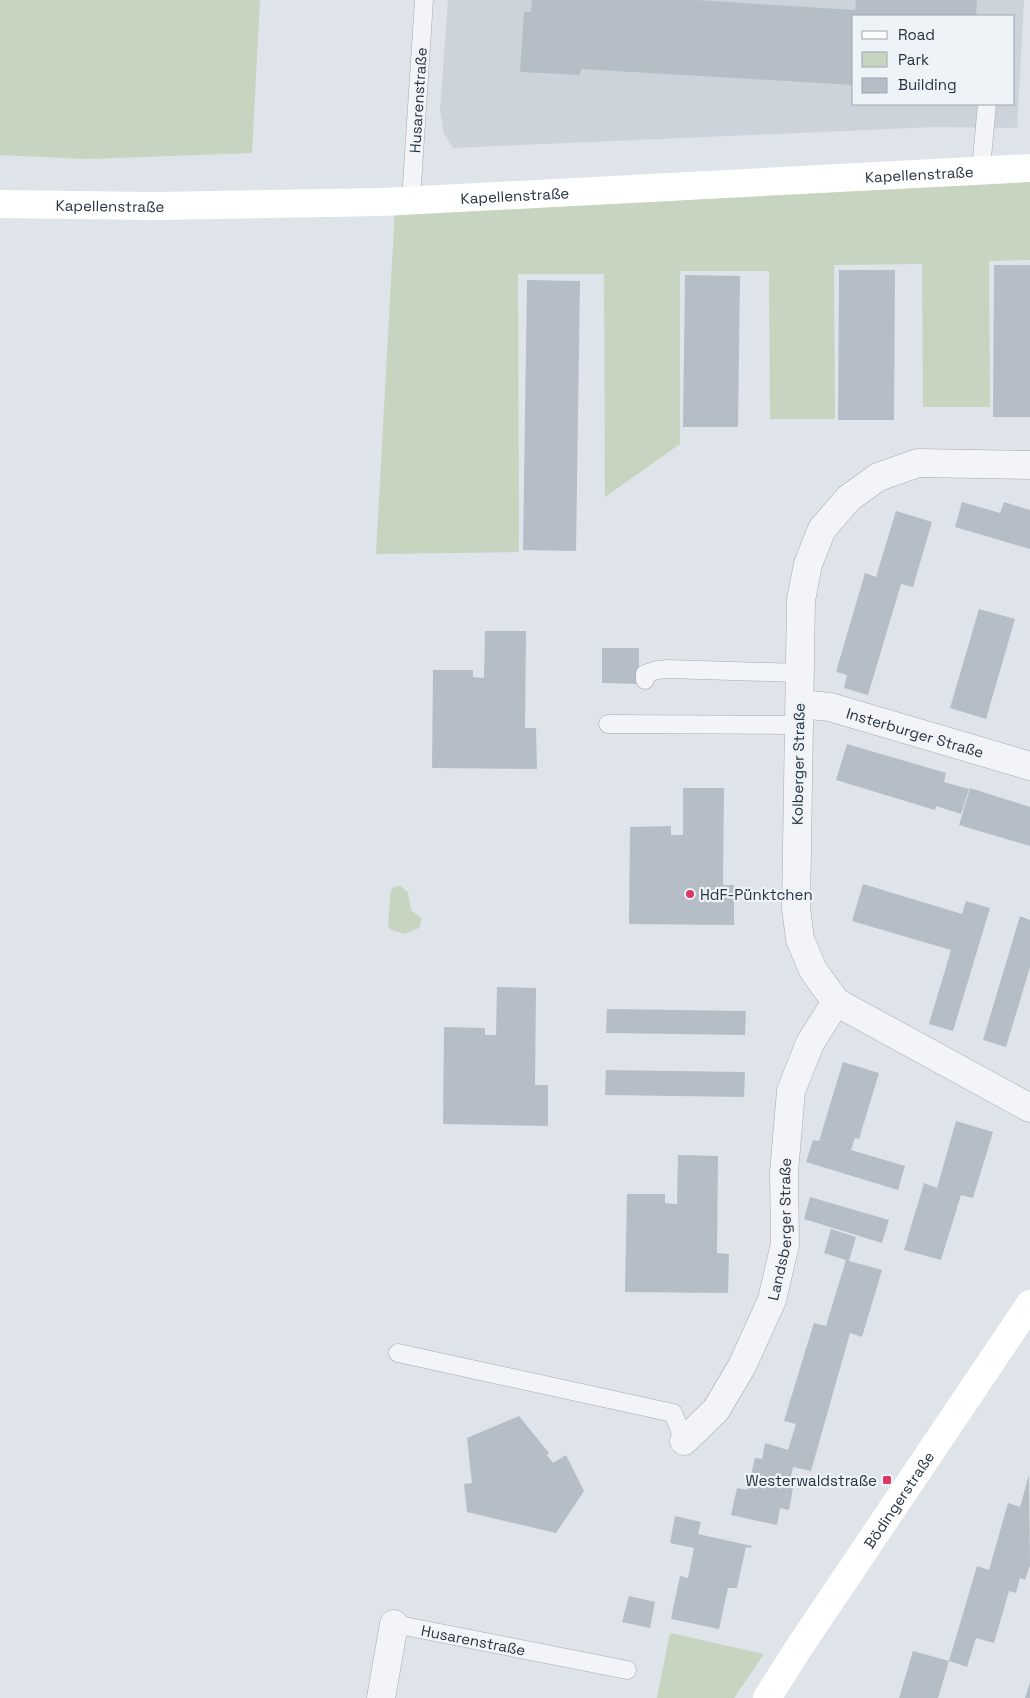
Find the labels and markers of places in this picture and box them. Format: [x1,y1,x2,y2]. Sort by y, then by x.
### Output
place label: HdF-Pünktchen [700,885,813,904]
marker: HdF-Pünktchen [684,888,696,900]
place label: Westerwaldstraße [745,1471,877,1490]
marker: Westerwaldstraße [881,1474,893,1486]

